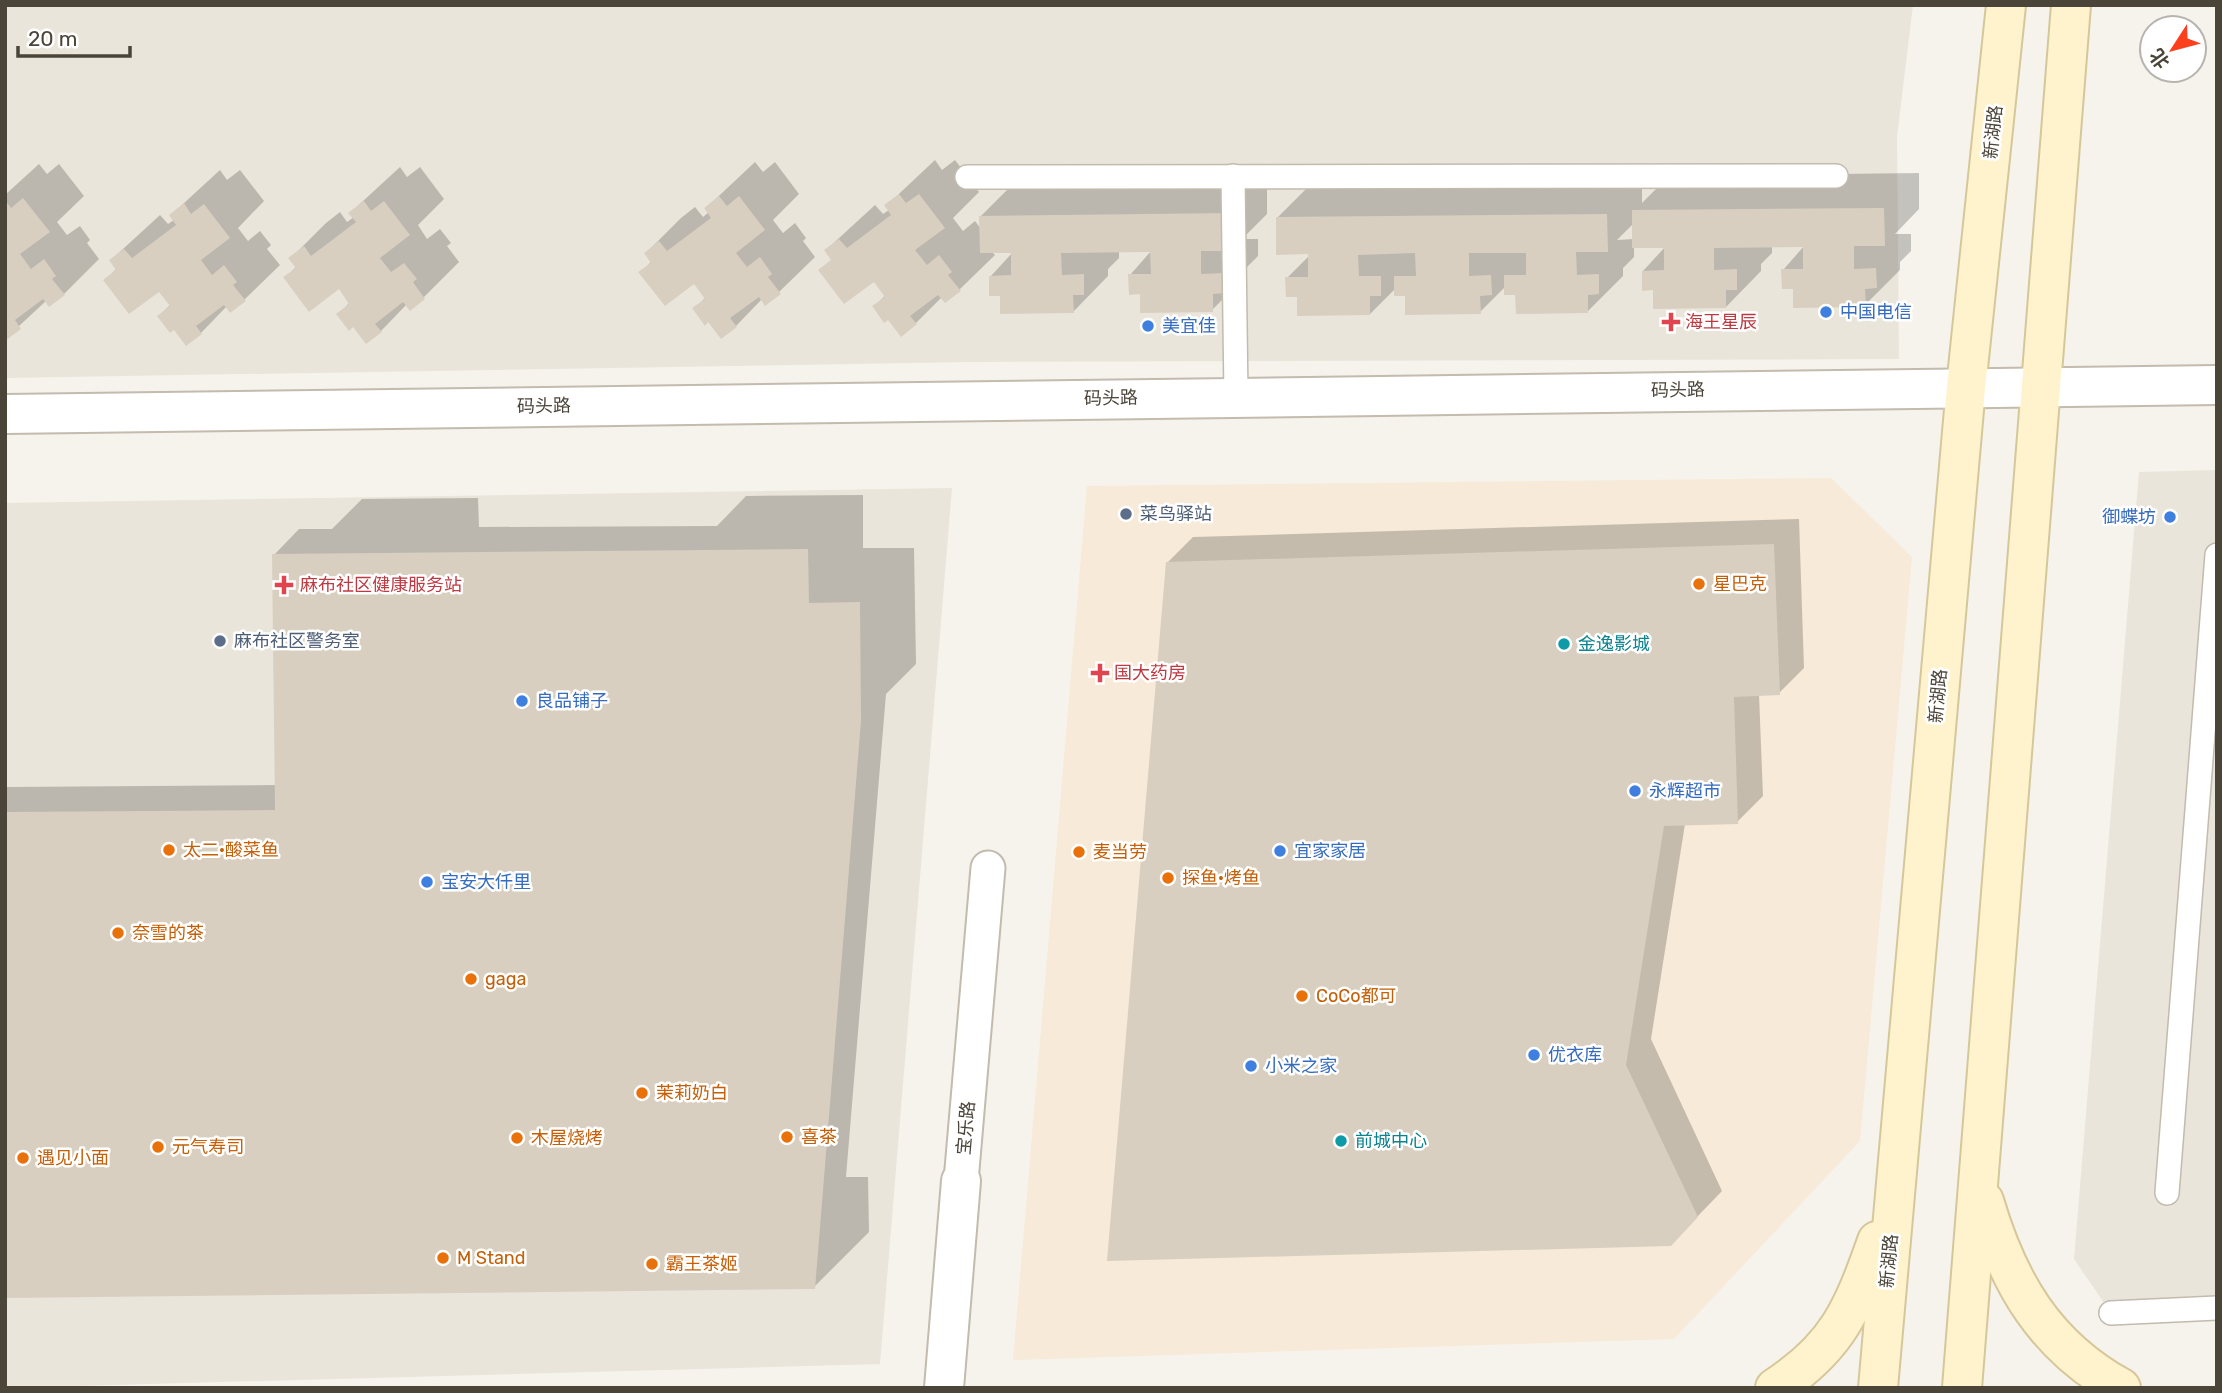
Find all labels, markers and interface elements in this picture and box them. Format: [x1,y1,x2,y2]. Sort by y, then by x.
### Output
scale bar [18,14,130,58]
north arrow [2138,14,2208,84]
text: 20 m [28,26,77,51]
text: 北 [2145,44,2175,73]
street label: 新湖路 [1979,104,2007,160]
place label: 中国电信 [1840,301,1912,323]
marker: 中国电信 [1818,304,1834,320]
place label: 海王星辰 [1685,311,1757,333]
marker: 海王星辰 [1663,314,1679,330]
place label: 美宜佳 [1162,315,1216,337]
marker: 美宜佳 [1140,318,1156,334]
street label: 码头路 [1651,379,1705,401]
street label: 码头路 [1084,387,1138,409]
street label: 码头路 [517,395,571,417]
place label: 菜鸟驿站 [1140,503,1212,525]
marker: 菜鸟驿站 [1118,506,1134,522]
place label: 御蝶坊 [2102,506,2156,528]
marker: 御蝶坊 [2162,509,2178,525]
place label: 星巴克 [1713,573,1767,595]
place label: 麻布社区健康服务站 [300,574,462,596]
marker: 麻布社区健康服务站 [274,575,294,595]
marker: 星巴克 [1691,576,1707,592]
place label: 麻布社区警务室 [234,630,360,652]
marker: 麻布社区警务室 [212,633,228,649]
place label: 金逸影城 [1578,633,1650,655]
marker: 金逸影城 [1556,636,1572,652]
place label: 国大药房 [1114,662,1186,684]
marker: 国大药房 [1092,665,1108,681]
street label: 新湖路 [1925,668,1951,724]
place label: 良品铺子 [536,690,608,712]
marker: 良品铺子 [514,693,530,709]
place label: 永辉超市 [1649,780,1721,802]
marker: 永辉超市 [1627,783,1643,799]
place label: 太二·酸菜鱼 [183,839,279,861]
place label: 宜家家居 [1294,840,1366,862]
place label: 麦当劳 [1093,841,1147,863]
marker: 太二·酸菜鱼 [161,842,177,858]
marker: 宜家家居 [1272,843,1288,859]
marker: 麦当劳 [1071,844,1087,860]
place label: 探鱼·烤鱼 [1182,867,1260,889]
marker: 探鱼·烤鱼 [1160,870,1176,886]
place label: 宝安大仟里 [441,871,531,893]
marker: 宝安大仟里 [419,874,435,890]
place label: 奈雪的茶 [132,922,204,944]
marker: 奈雪的茶 [110,925,126,941]
place label: gaga [485,968,526,990]
marker: gaga [463,971,479,987]
place label: CoCo都可 [1316,985,1397,1007]
marker: CoCo都可 [1294,988,1310,1004]
place label: 优衣库 [1548,1044,1602,1066]
marker: 优衣库 [1526,1047,1542,1063]
place label: 小米之家 [1265,1055,1337,1077]
marker: 小米之家 [1243,1058,1259,1074]
place label: 茉莉奶白 [656,1082,728,1104]
marker: 茉莉奶白 [634,1085,650,1101]
street label: 宝乐路 [953,1100,979,1156]
place label: 喜茶 [801,1126,837,1148]
place label: 木屋烧烤 [531,1127,603,1149]
marker: 喜茶 [779,1129,795,1145]
marker: 木屋烧烤 [509,1130,525,1146]
place label: 前城中心 [1355,1130,1427,1152]
marker: 前城中心 [1333,1133,1349,1149]
place label: 元气寿司 [172,1136,244,1158]
marker: 元气寿司 [150,1139,166,1155]
place label: 遇见小面 [37,1147,109,1169]
marker: 遇见小面 [15,1150,31,1166]
street label: 新湖路 [1876,1233,1902,1289]
place label: M Stand [457,1247,526,1269]
marker: M Stand [435,1250,451,1266]
place label: 霸王茶姬 [666,1253,738,1275]
marker: 霸王茶姬 [644,1256,660,1272]

